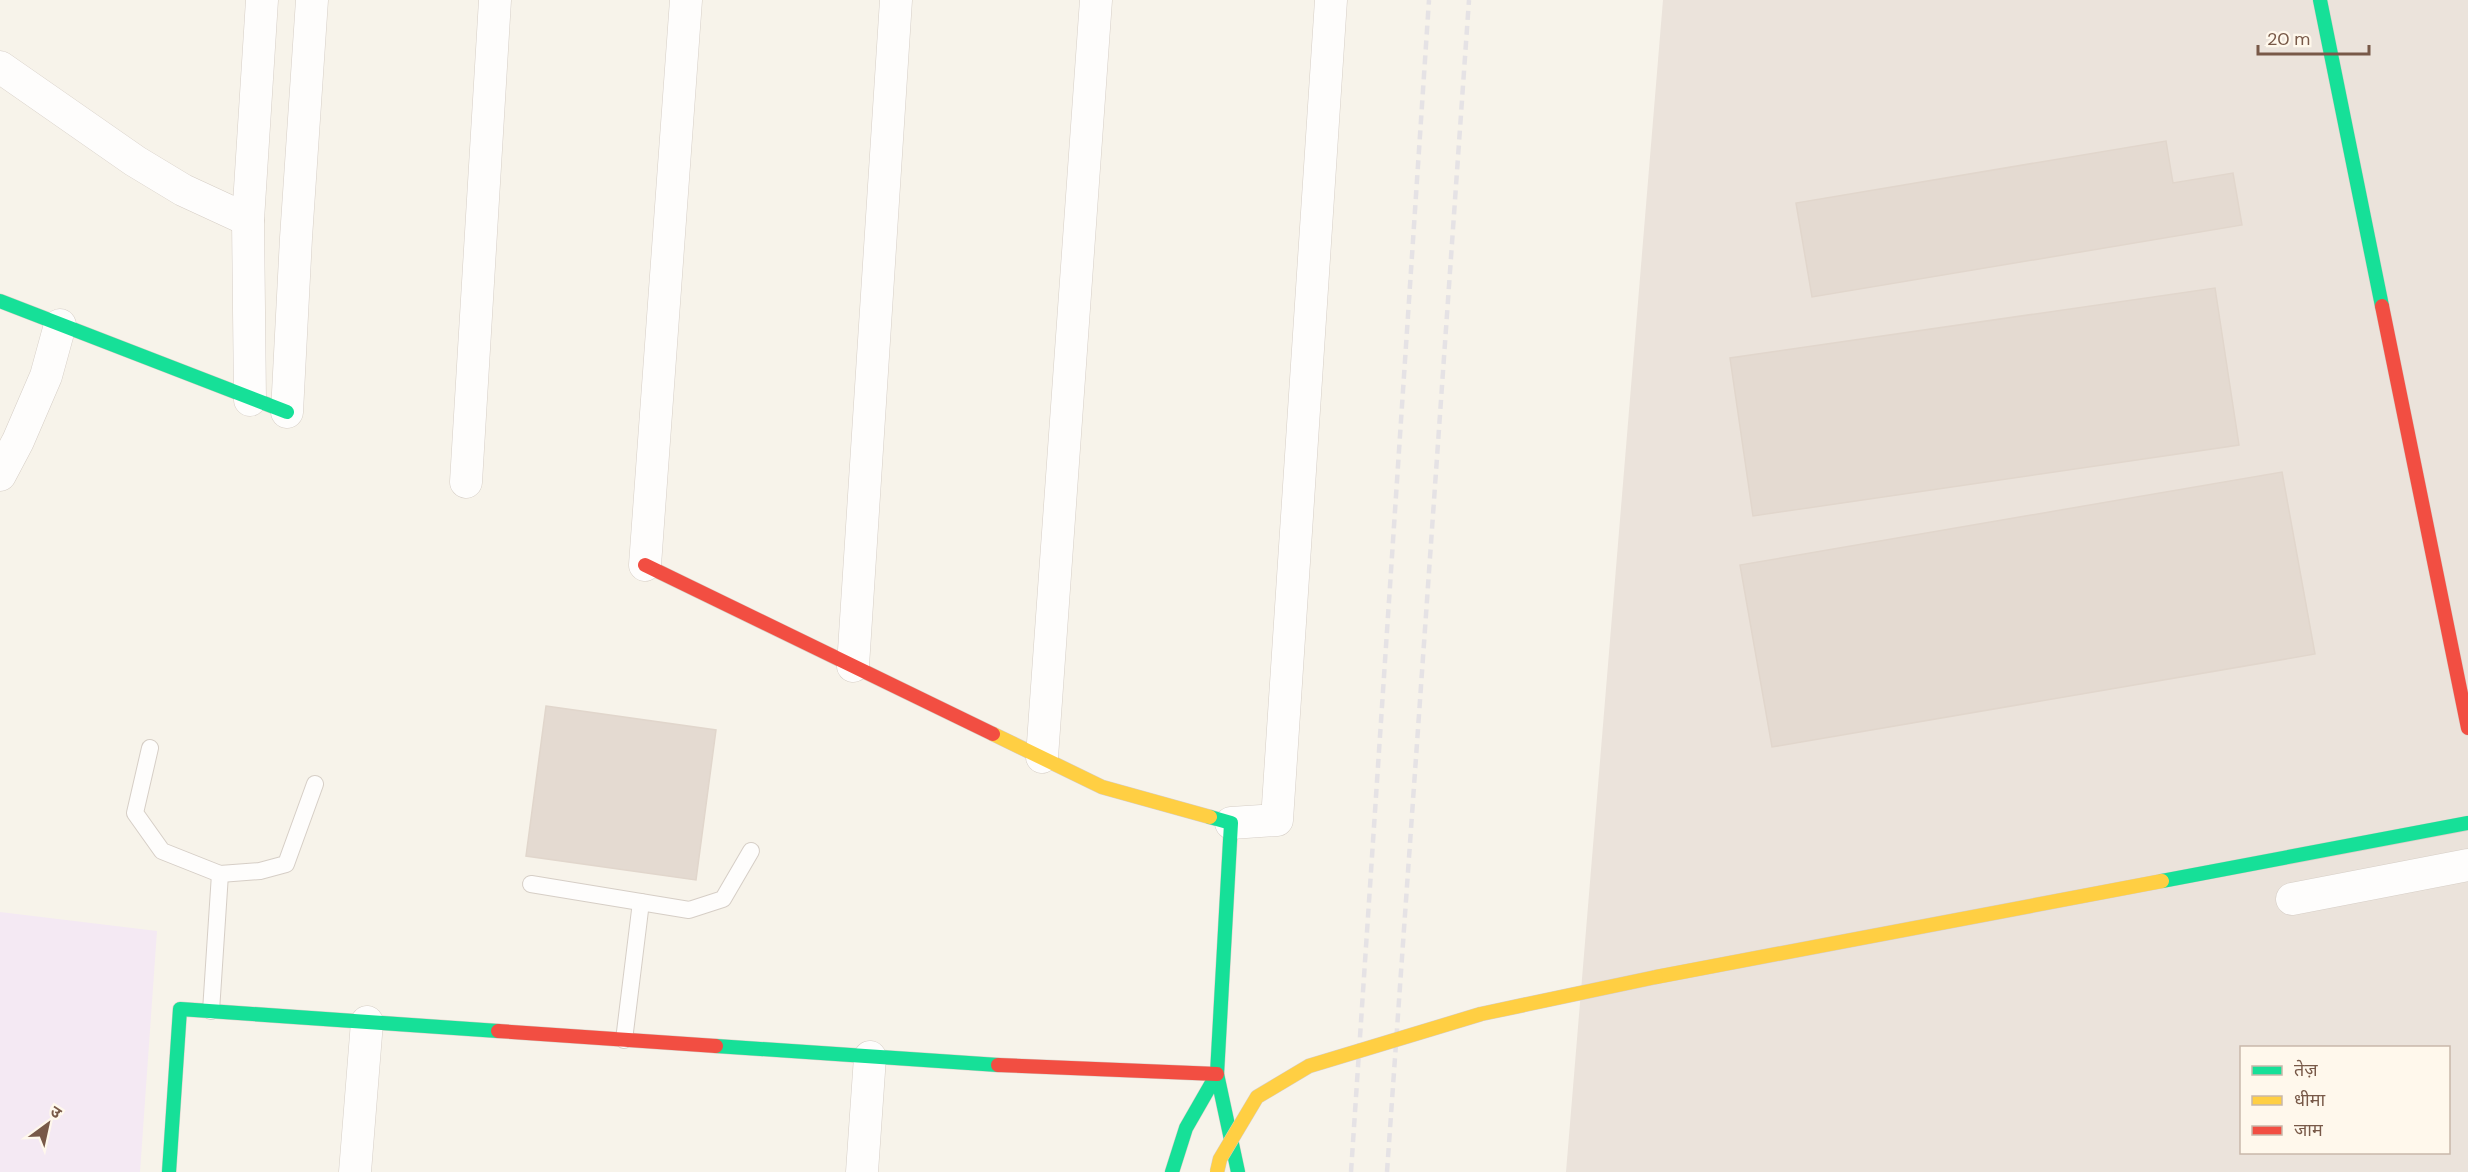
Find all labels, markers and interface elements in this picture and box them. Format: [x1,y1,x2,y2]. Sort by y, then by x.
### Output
scale bar [2258,18,2369,56]
text: 20 m [2267,27,2310,51]
legend [2240,1046,2450,1154]
text: तेज़ [2294,1058,2318,1082]
text: धीमा [2294,1088,2325,1112]
north arrow [18,1094,78,1154]
text: उ [46,1100,66,1124]
text: जाम [2294,1118,2324,1142]

